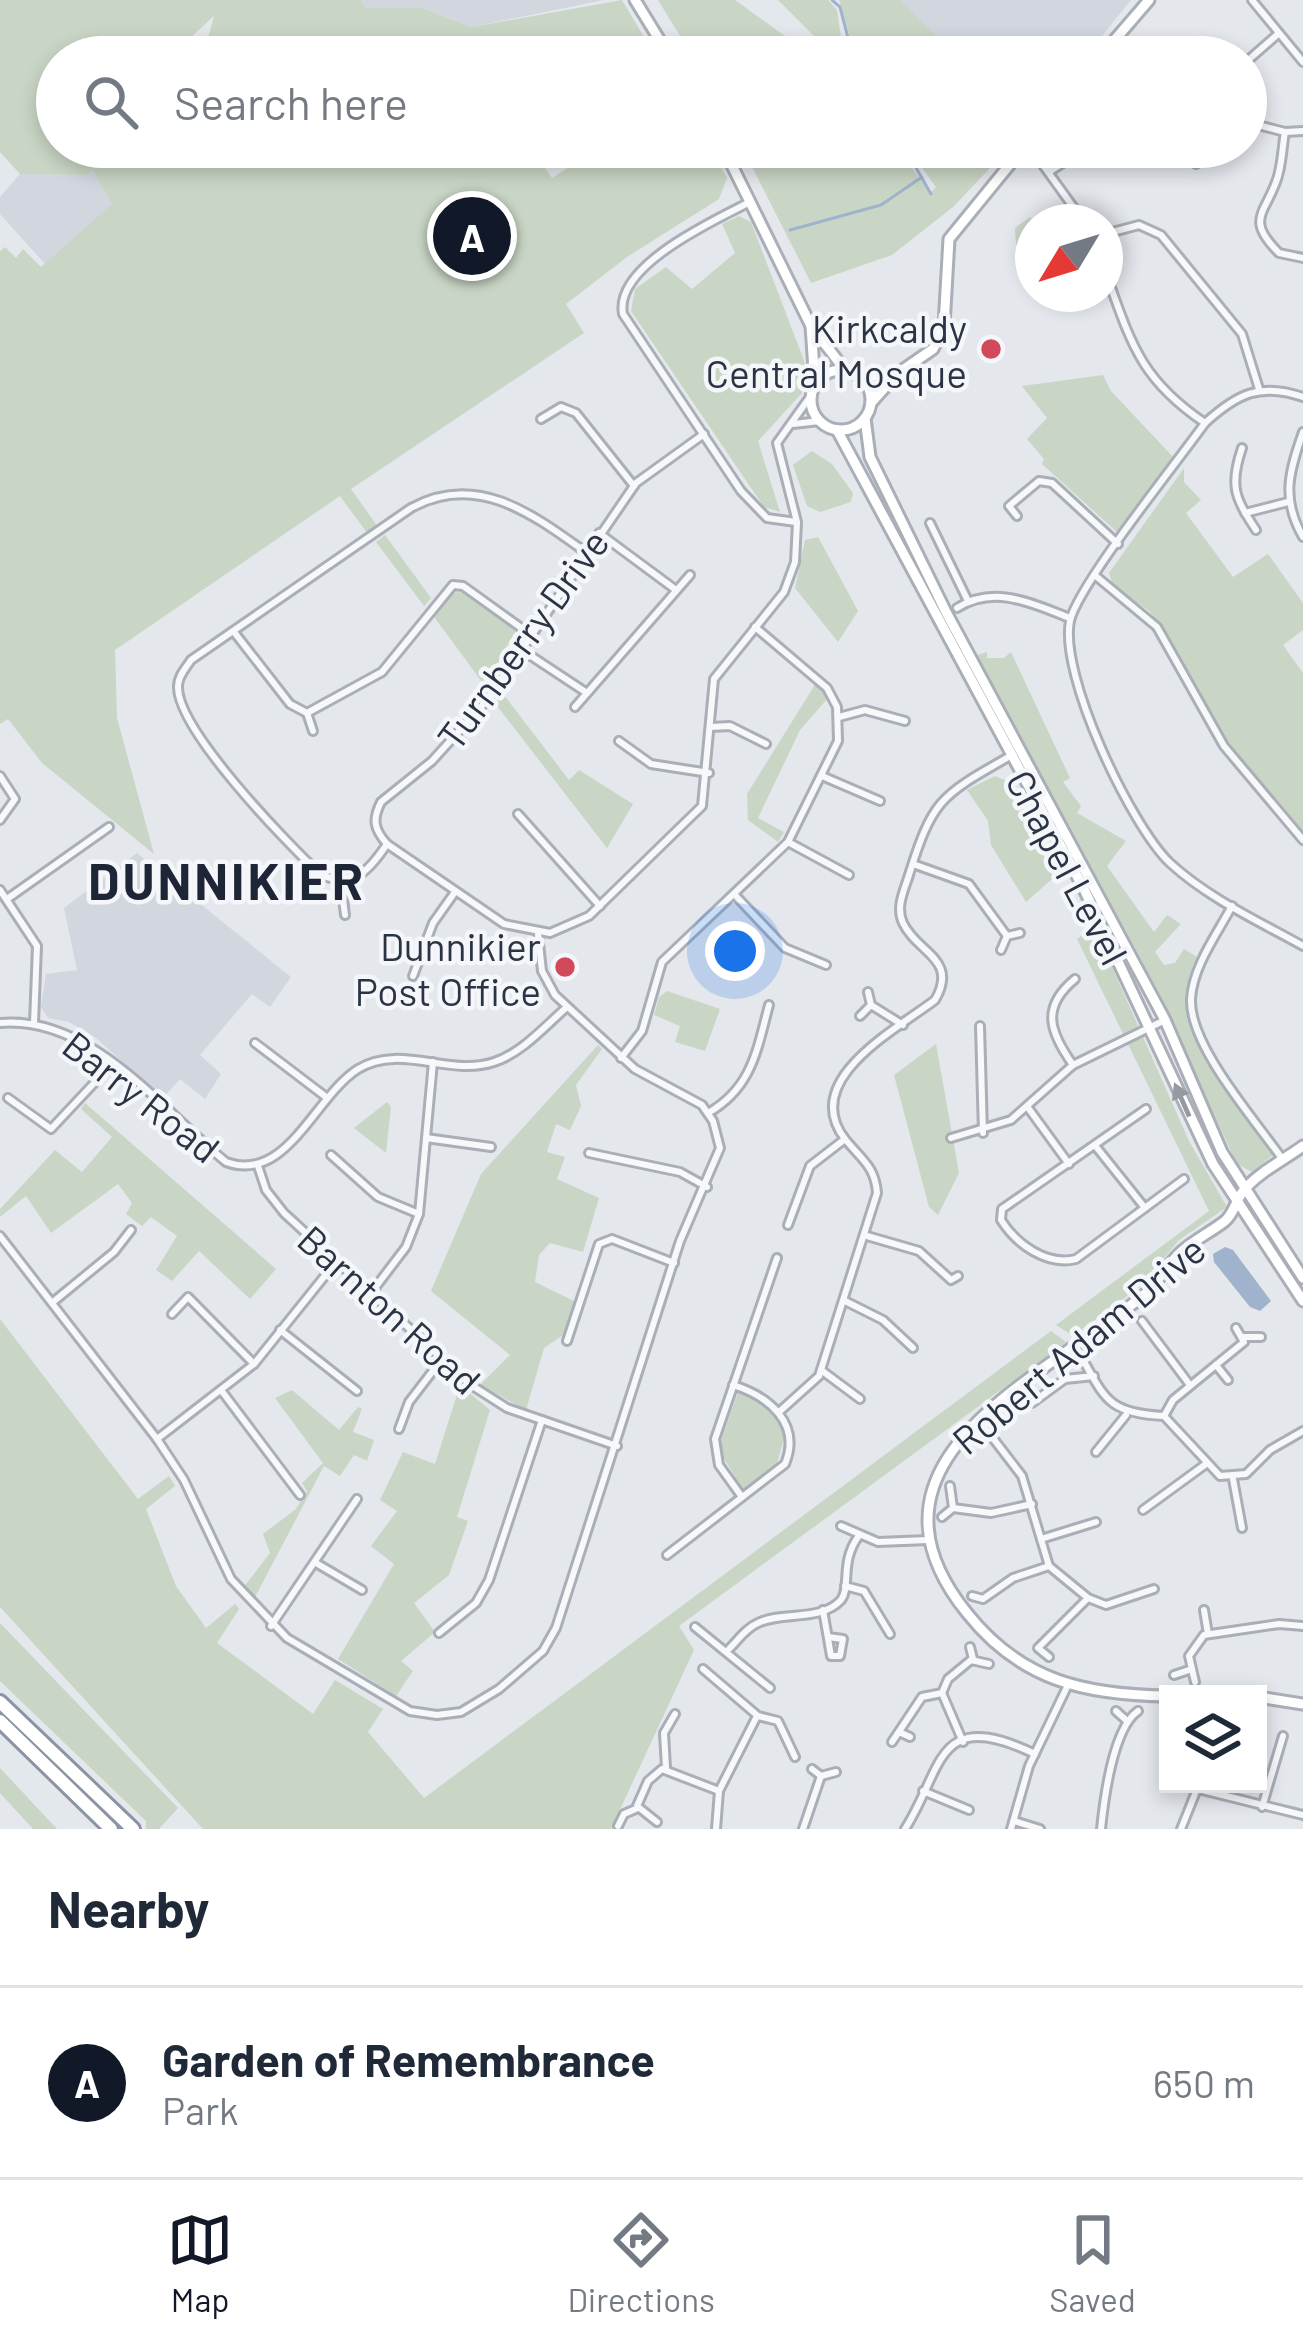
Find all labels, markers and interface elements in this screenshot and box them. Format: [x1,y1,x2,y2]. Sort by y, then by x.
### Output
search box [36,36,1267,168]
icon: search [78,69,144,135]
text: Search here [174,75,408,129]
pin: A [433,191,511,281]
north arrow [1015,204,1123,312]
place label: Kirkcaldy Central Mosque [705,304,967,396]
marker: Kirkcaldy Central Mosque [978,336,1004,362]
street label: Turnberry Drive [426,520,618,758]
street label: Chapel Level [997,762,1139,972]
district label: DUNNIKIER [88,849,366,910]
your location [705,921,765,981]
place label: Dunnikier Post Office [355,922,541,1014]
marker: Dunnikier Post Office [552,954,578,980]
street label: Barry Road [54,1020,230,1172]
one-way arrow [1172,1082,1192,1117]
street label: Barnton Road [289,1215,491,1403]
street label: Robert Adam Drive [942,1225,1214,1463]
map controls [1159,1685,1267,1793]
button: layers [1159,1685,1267,1793]
text: Nearby [48,1877,209,1938]
text: Garden of Remembrance [162,2032,655,2086]
text: A [74,2059,100,2106]
text: 650 m [1153,2059,1255,2106]
text: Park [162,2086,239,2133]
tab: Map [167,2207,233,2319]
tab: Directions [567,2207,715,2319]
tab: Saved [1049,2207,1136,2319]

